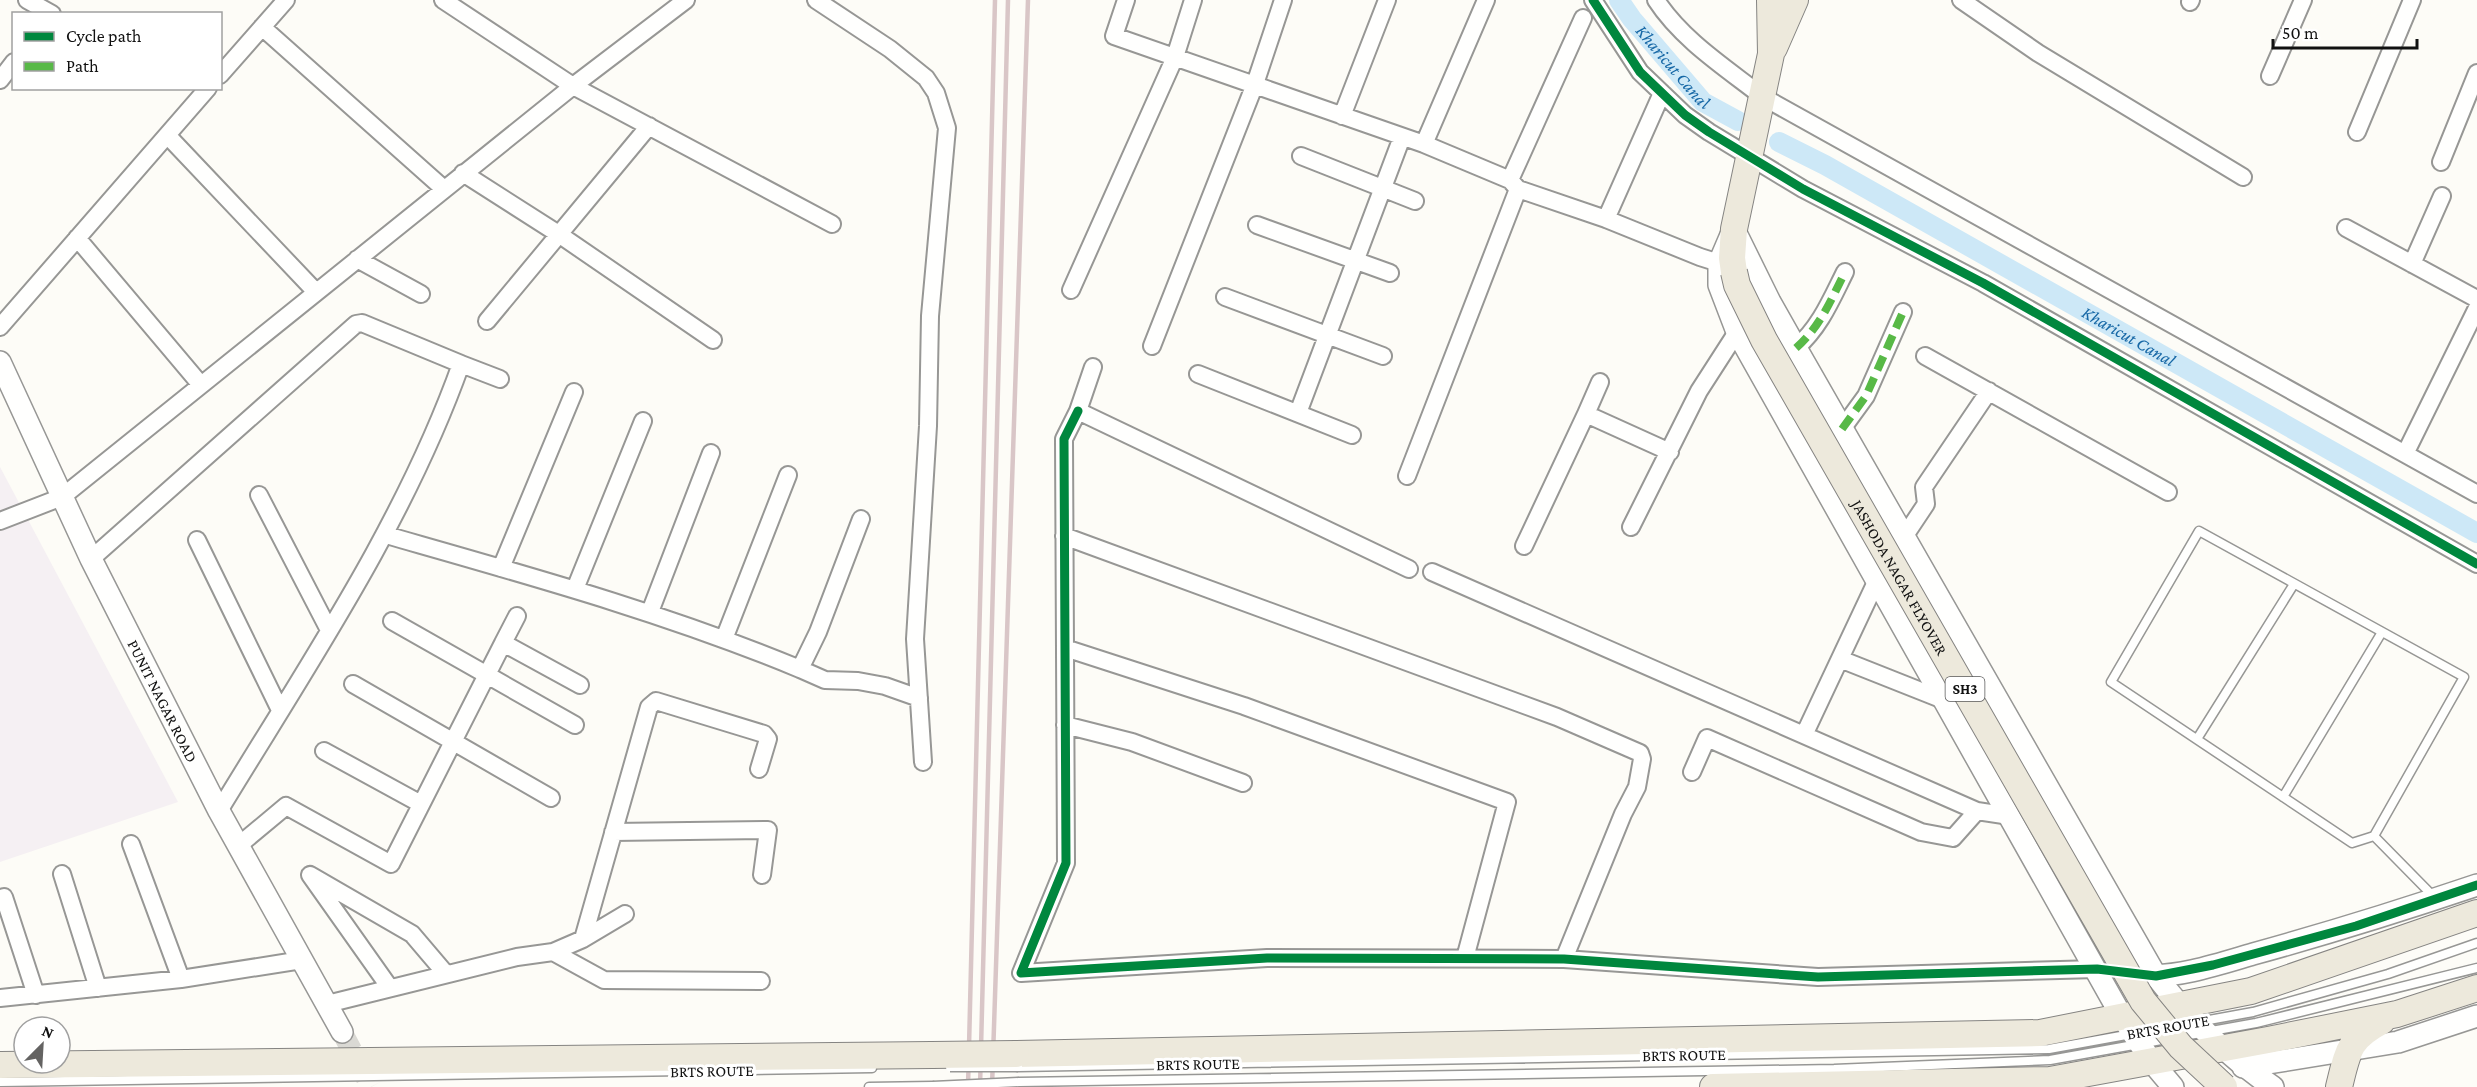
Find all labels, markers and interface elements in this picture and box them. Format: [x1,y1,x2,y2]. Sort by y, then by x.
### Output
legend [12,12,222,90]
scale bar [2273,12,2417,50]
water label: Kharicut Canal [1632,21,1713,114]
text: 50 m [2282,23,2319,43]
text: Cycle path [66,26,142,46]
text: Path [66,56,99,76]
water label: Kharicut Canal [2078,302,2179,371]
street label: JASHODA NAGAR FLYOVER [1847,495,1951,658]
street label: PUNIT NAGAR ROAD [125,637,201,765]
road number: SH3 [1946,677,1984,701]
street label: BRTS ROUTE [2125,1011,2211,1043]
north arrow [12,1015,72,1075]
text: N [39,1022,56,1042]
street label: BRTS ROUTE [1642,1046,1726,1064]
street label: BRTS ROUTE [1156,1055,1240,1073]
street label: BRTS ROUTE [670,1062,754,1080]

